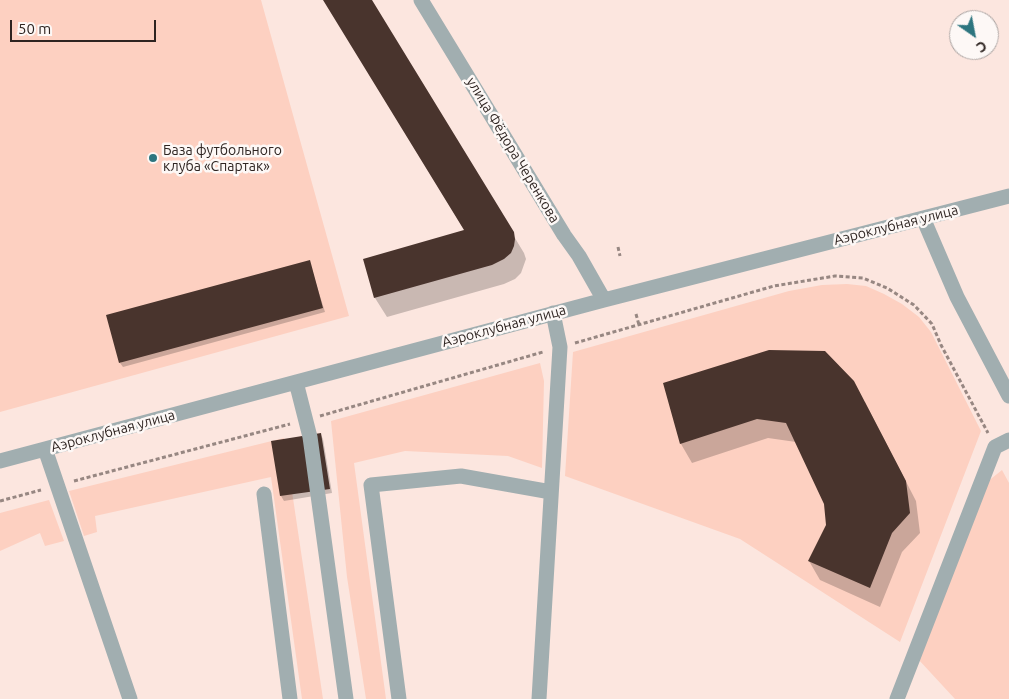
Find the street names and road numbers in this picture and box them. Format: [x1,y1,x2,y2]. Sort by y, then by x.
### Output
street label: улица Фёдора Черенкова [463,74,563,226]
street label: Аэроклубная улица [832,201,960,249]
street label: Аэроклубная улица [440,301,568,351]
street label: Аэроклубная улица [49,406,177,456]

